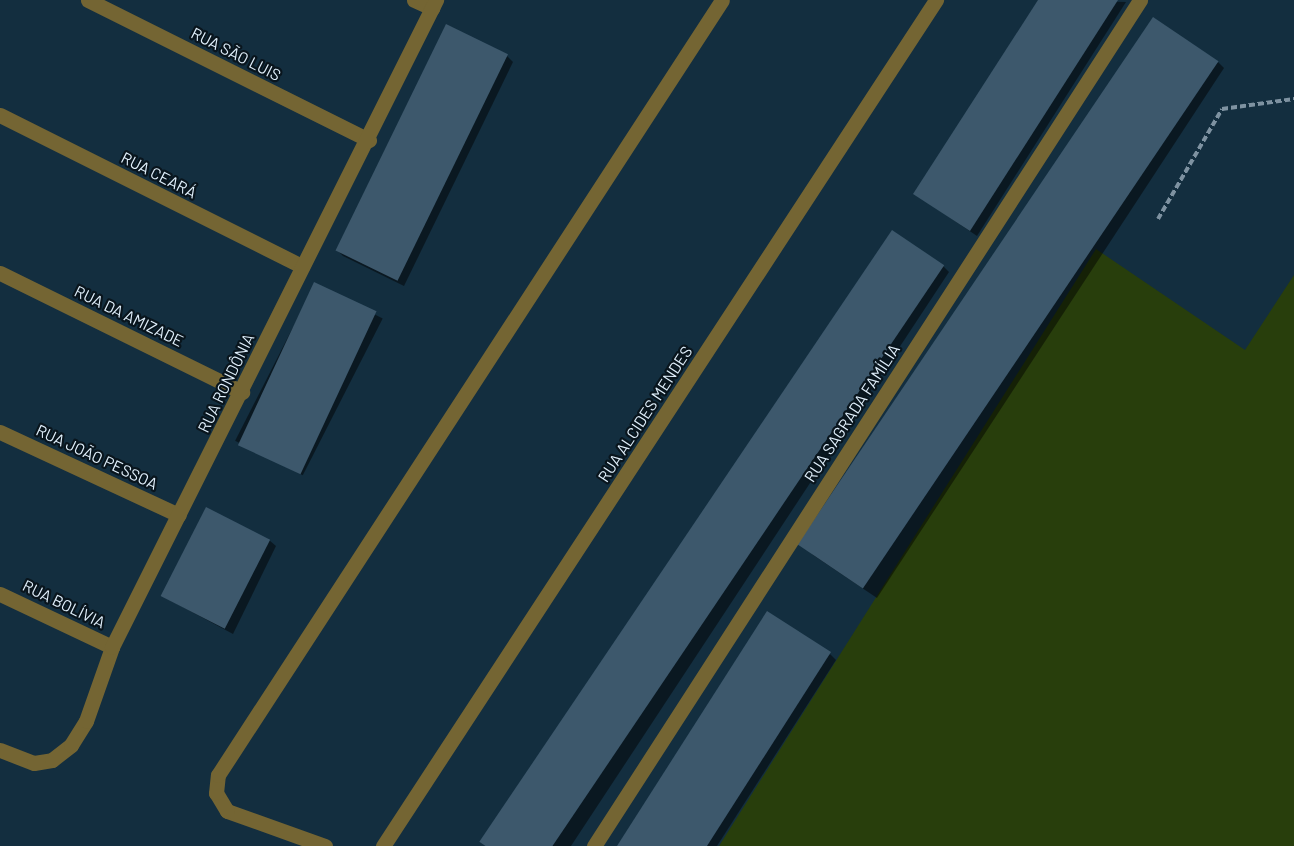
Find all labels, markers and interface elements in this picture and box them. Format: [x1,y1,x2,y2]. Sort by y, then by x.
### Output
street label: RUA SÃO LUIS [188,23,284,85]
street label: RUA CEARÁ [118,148,200,202]
street label: RUA DA AMIZADE [71,281,187,351]
street label: RUA RONDÔNIA [194,330,258,436]
street label: RUA SAGRADA FAMÍLIA [800,340,904,486]
street label: RUA ALCIDES MENDES [594,342,696,486]
street label: RUA JOÃO PESSOA [33,420,161,494]
street label: RUA BOLÍVIA [20,576,108,632]

